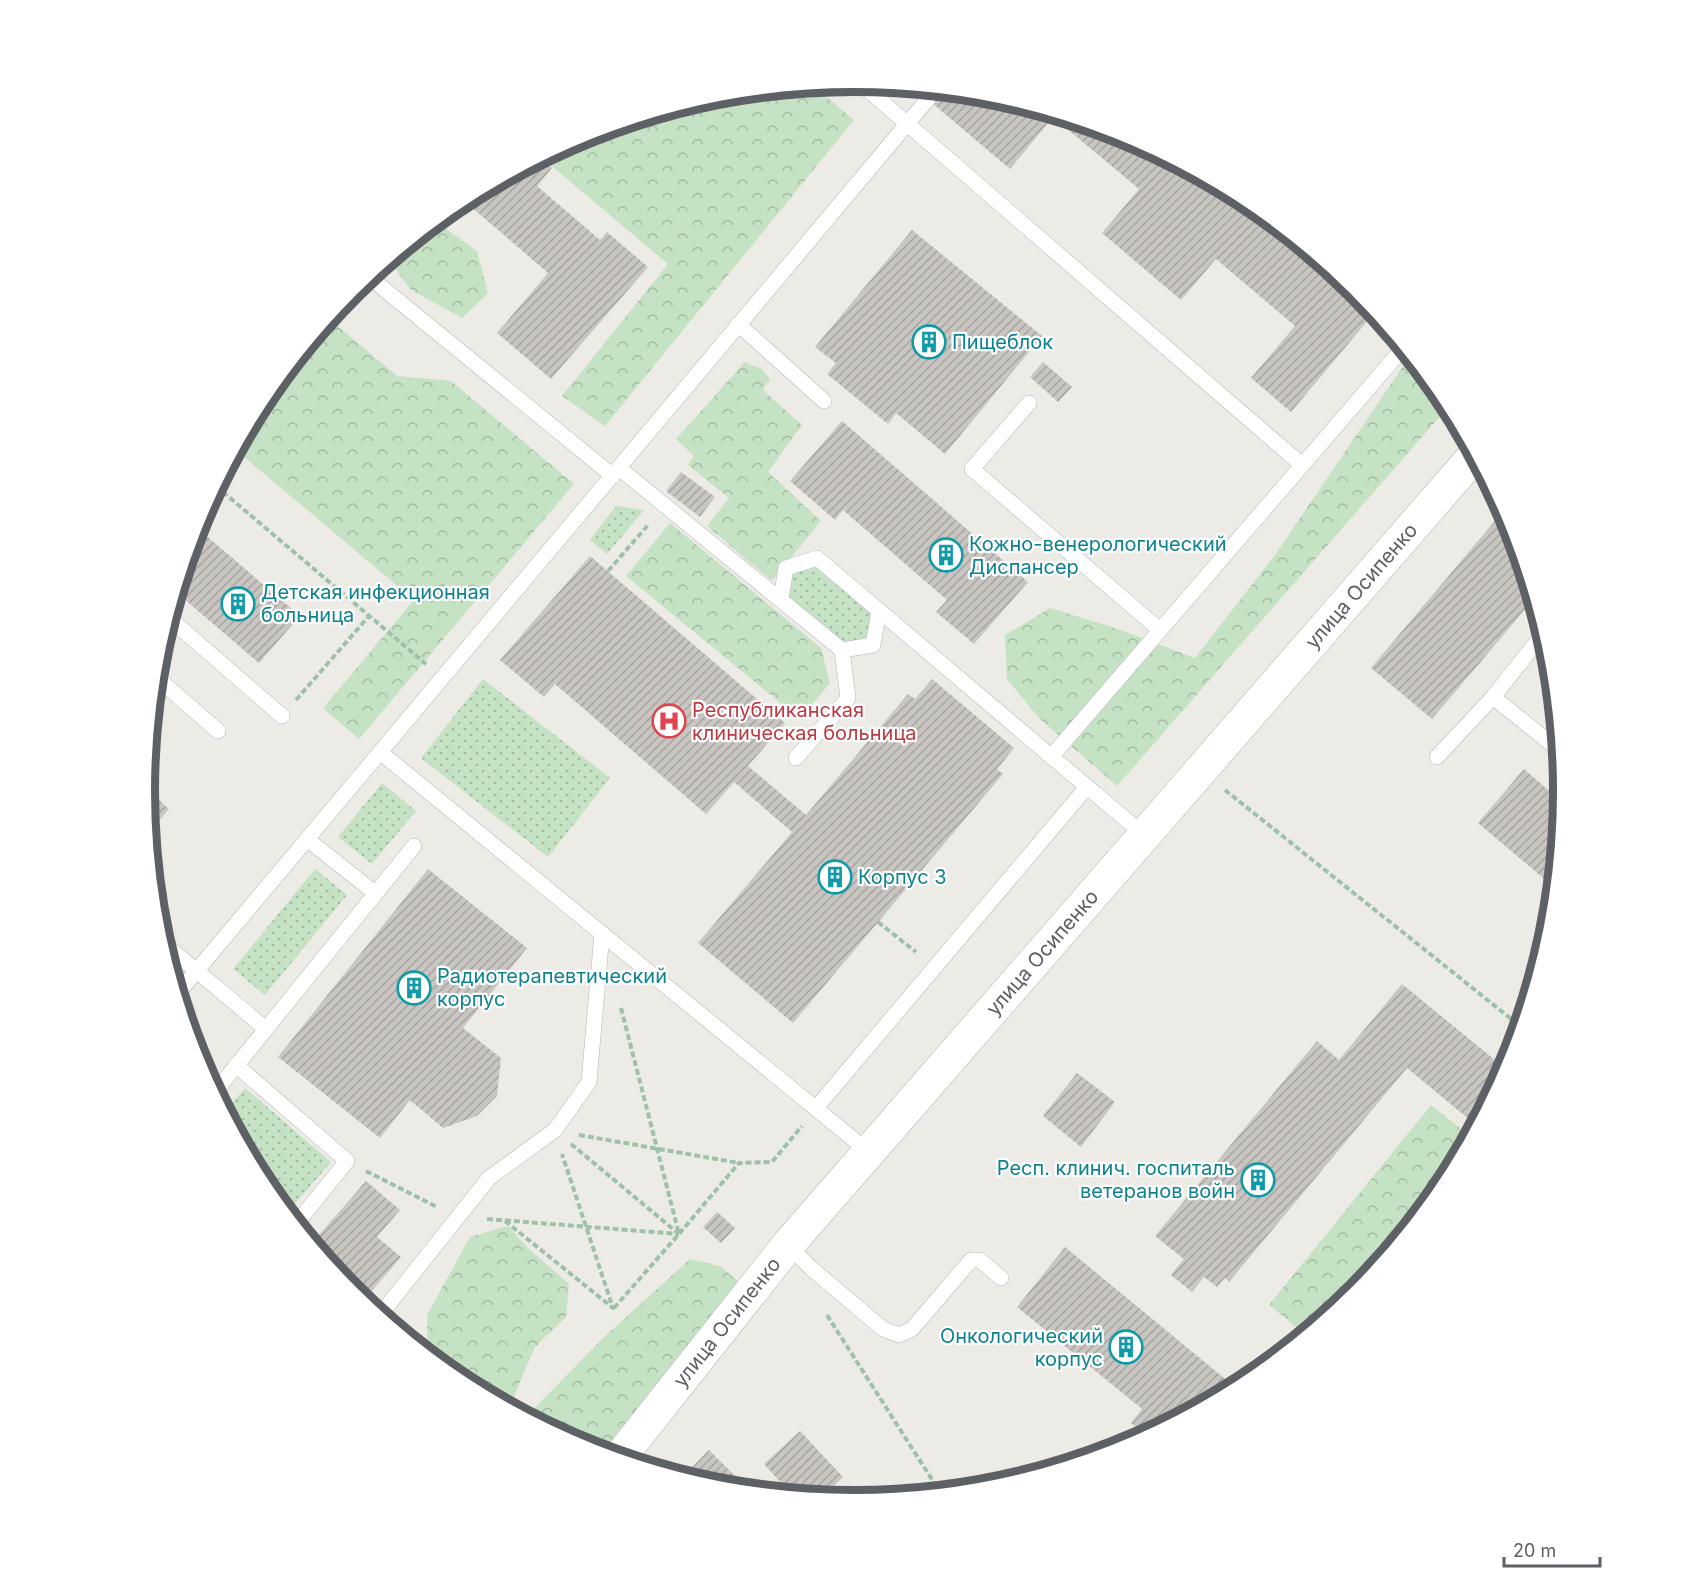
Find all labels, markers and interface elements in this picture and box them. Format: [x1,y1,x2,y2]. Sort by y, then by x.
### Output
building icon: Пищеблок [911,324,947,360]
place label: Пищеблок [952,330,1053,354]
street label: улица Осипенко [1300,518,1422,654]
place label: Кожно-венерологический Диспансер [969,532,1227,579]
building icon: Кожно-венерологический Диспансер [928,537,964,573]
place label: Детская инфекционная больница [261,580,490,627]
building icon: Детская инфекционная больница [220,586,256,622]
place label: Республиканская клиническая больница [692,698,917,745]
hospital icon: Республиканская клиническая больница [651,703,687,739]
building icon: Корпус 3 [817,859,853,895]
place label: Корпус 3 [858,865,947,889]
street label: улица Осипенко [981,885,1103,1020]
place label: Радиотерапевтический корпус [437,964,667,1011]
building icon: Радиотерапевтический корпус [396,970,432,1006]
place label: Респ. клинич. госпиталь ветеранов войн [997,1156,1235,1203]
building icon: Респ. клинич. госпиталь ветеранов войн [1240,1162,1276,1198]
street label: улица Осипенко [668,1253,786,1392]
place label: Онкологический корпус [940,1324,1103,1371]
building icon: Онкологический корпус [1108,1329,1144,1365]
scale bar [1504,1530,1600,1568]
text: 20 m [1513,1540,1556,1561]

